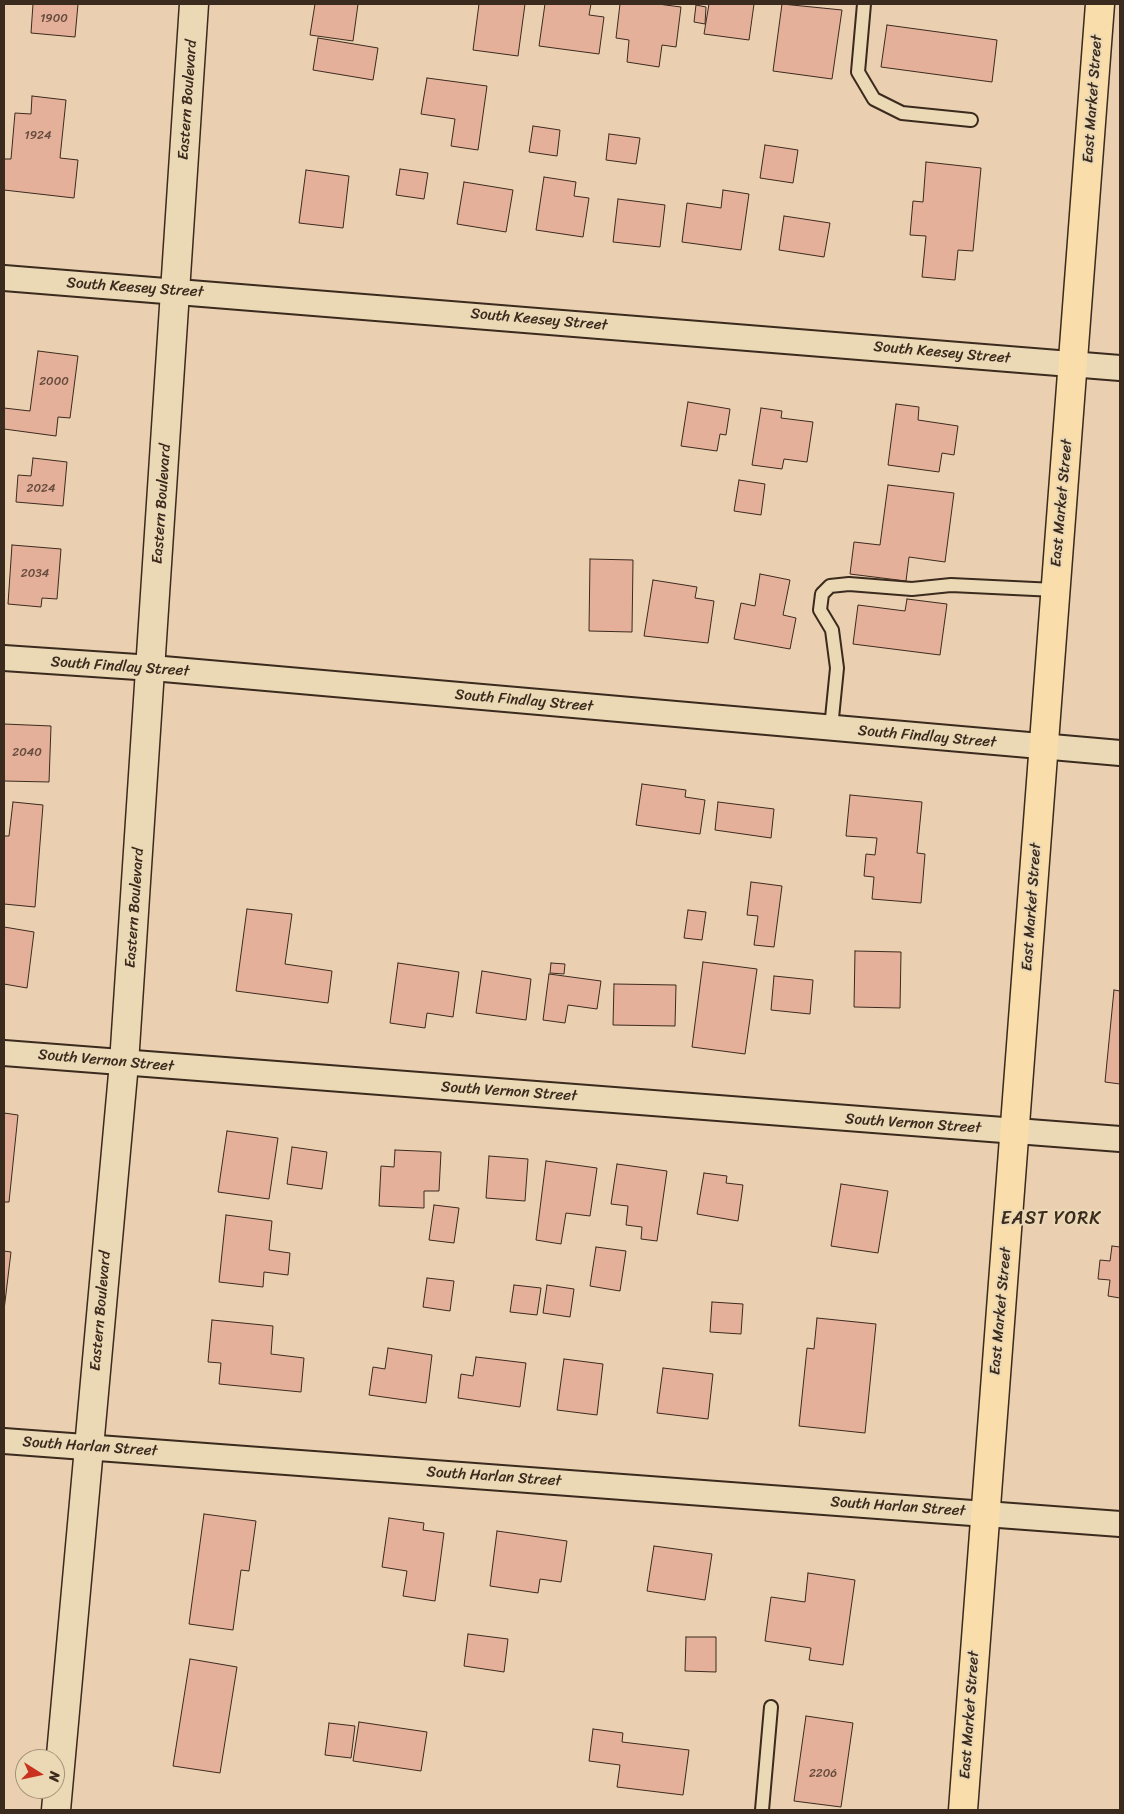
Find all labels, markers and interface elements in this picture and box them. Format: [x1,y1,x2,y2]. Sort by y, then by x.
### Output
house number: 1900 [40,12,68,26]
street label: East Market Street [1080,34,1106,164]
street label: Eastern Boulevard [175,39,201,161]
house number: 1924 [25,129,51,143]
street label: South Keesey Street [66,274,204,302]
street label: South Keesey Street [470,305,608,335]
street label: South Keesey Street [873,338,1011,368]
house number: 2000 [39,375,69,389]
street label: East Market Street [1047,438,1077,568]
street label: Eastern Boulevard [149,443,175,565]
house number: 2024 [27,482,55,496]
house number: 2034 [21,567,49,581]
street label: South Findlay Street [50,653,190,681]
street label: South Findlay Street [454,686,594,716]
street label: South Findlay Street [857,722,997,752]
house number: 2040 [12,746,42,760]
street label: East Market Street [1019,842,1045,972]
street label: Eastern Boulevard [122,847,148,969]
street label: South Vernon Street [37,1046,175,1076]
street label: South Vernon Street [440,1078,578,1106]
street label: South Vernon Street [844,1110,982,1138]
district label: EAST YORK [1000,1208,1102,1230]
street label: East Market Street [986,1246,1016,1376]
street label: Eastern Boulevard [87,1250,115,1372]
street label: South Harlan Street [22,1433,158,1461]
street label: South Harlan Street [426,1463,562,1491]
street label: South Harlan Street [830,1493,966,1521]
street label: East Market Street [957,1650,983,1780]
north arrow [15,1749,65,1799]
house number: 2206 [809,1767,837,1781]
text: N [41,1770,67,1783]

